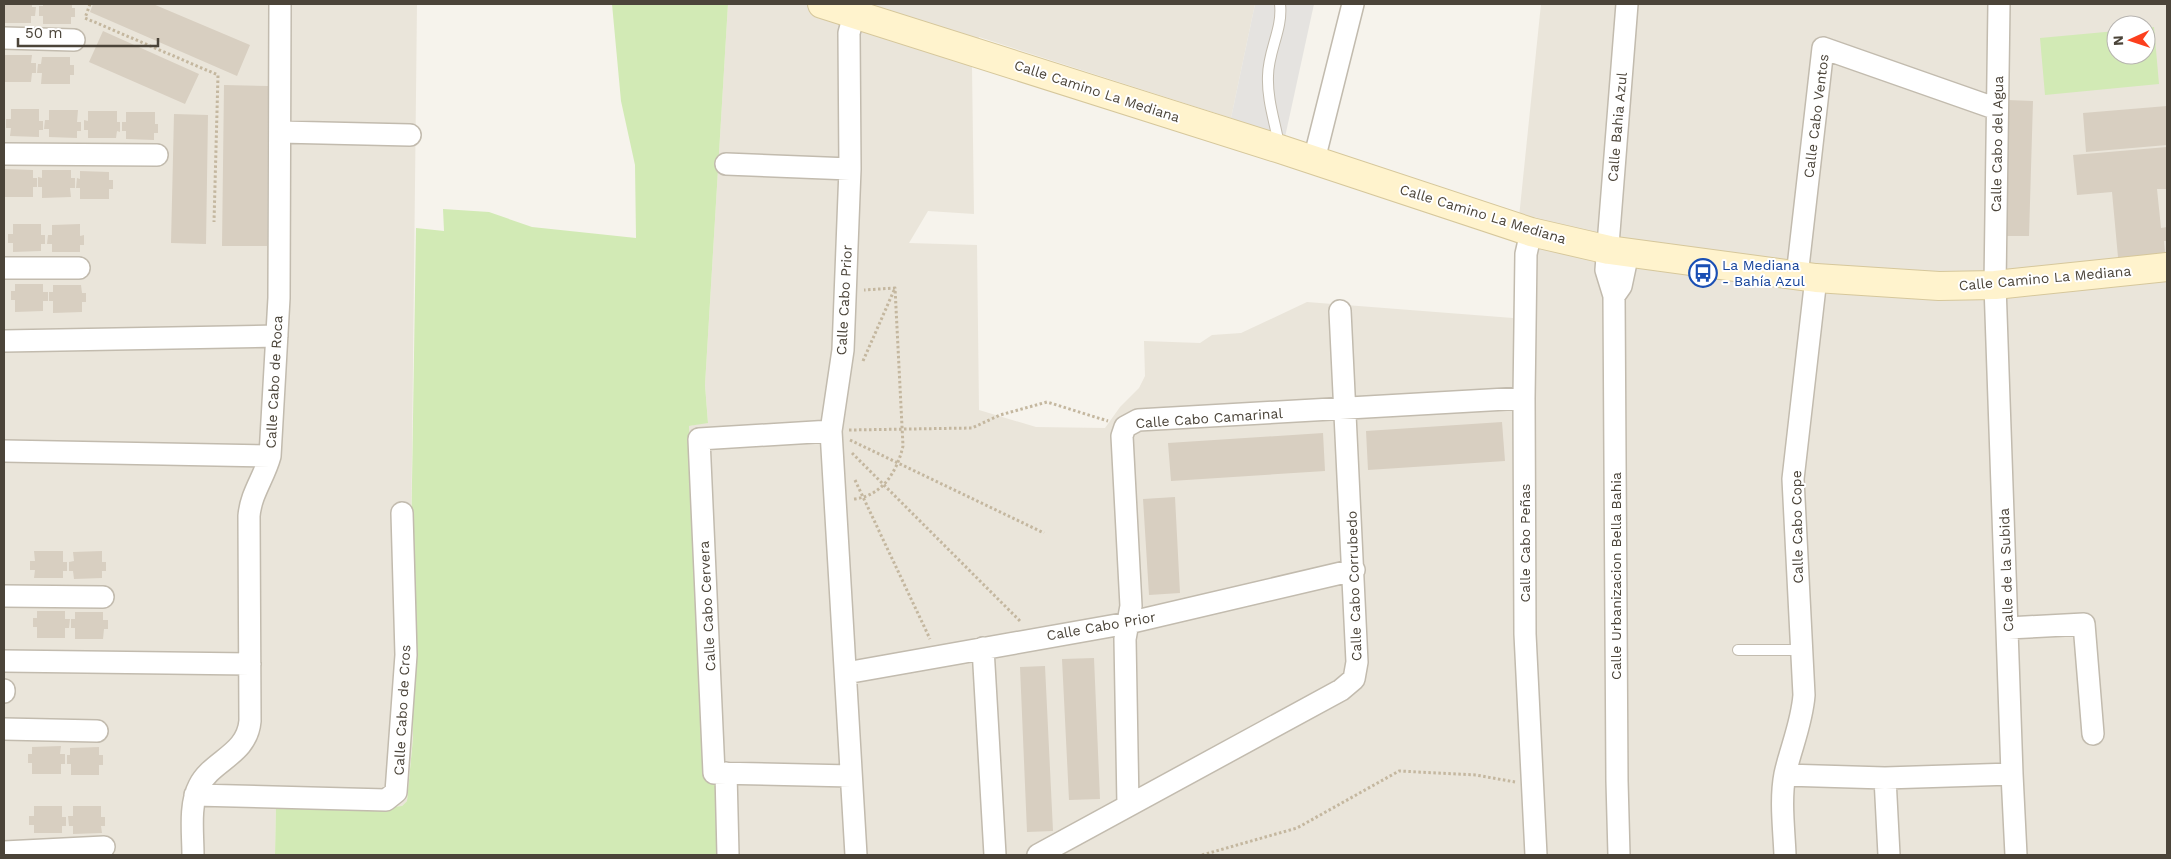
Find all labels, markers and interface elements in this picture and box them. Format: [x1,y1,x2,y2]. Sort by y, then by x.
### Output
scale bar [18,15,158,47]
north arrow [2106,15,2156,65]
text: 50 m [25,24,62,42]
text: N [2110,35,2126,46]
street label: Calle Cabo Ventos [1800,53,1832,179]
street label: Calle Camino La Mediana [1012,57,1182,125]
street label: Calle Bahia Azul [1604,71,1630,182]
street label: Calle Cabo del Agua [1988,76,2006,212]
street label: Calle Camino La Mediana [1398,181,1568,247]
street label: Calle Cabo Prior [833,244,855,356]
place label: La Mediana - Bahía Azul [1722,257,1806,289]
bus stop icon: La Mediana - Bahía Azul [1688,258,1718,288]
street label: Calle Camino La Mediana [1958,262,2132,294]
street label: Calle Cabo de Roca [263,315,285,449]
street label: Calle Cabo Camarinal [1135,405,1284,431]
street label: Calle Cabo Cope [1788,470,1806,584]
street label: Calle Urbanizacion Bella Bahia [1608,472,1624,680]
street label: Calle Cabo Peñas [1517,484,1533,602]
street label: Calle de la Subida [1996,508,2016,632]
street label: Calle Cabo Corrubedo [1343,511,1365,661]
street label: Calle Cabo Cervera [696,540,718,672]
street label: Calle Cabo Prior [1045,608,1157,643]
street label: Calle Cabo de Cros [391,644,413,776]

